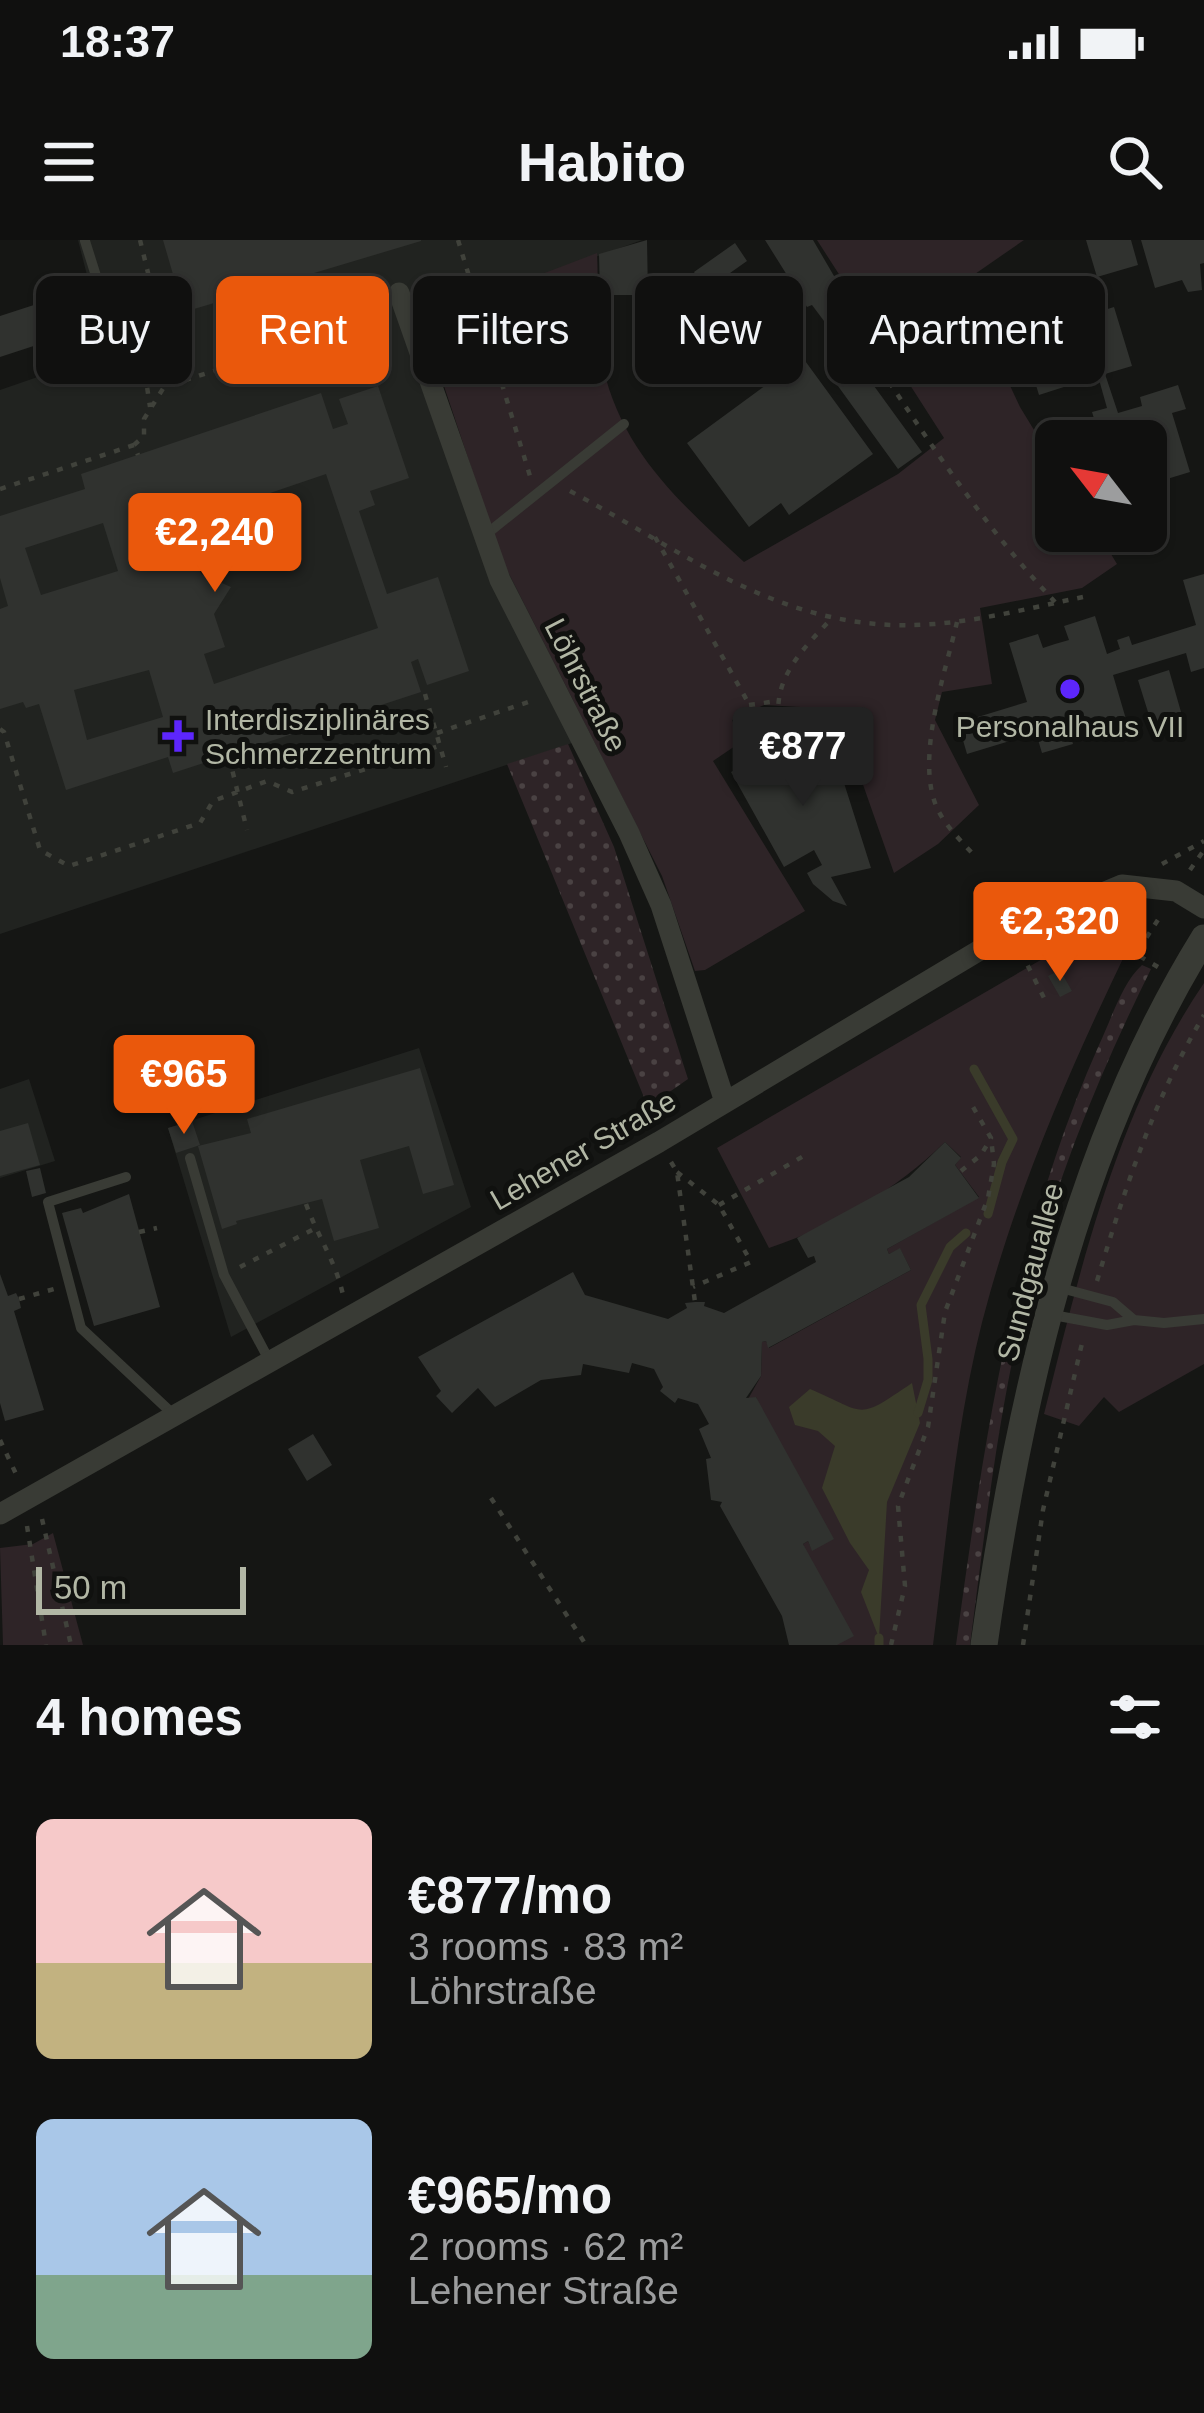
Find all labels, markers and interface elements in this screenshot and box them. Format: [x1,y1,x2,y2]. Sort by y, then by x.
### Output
text: 18:37 [60,16,175,67]
icon: menu [36,129,102,195]
icon: search [1102,129,1168,195]
text: Habito [518,132,686,192]
chip: Buy [36,276,192,384]
chip: Rent [216,276,389,384]
chip: Filters [413,276,611,384]
chip: New [635,276,803,384]
chip: Apartment [827,276,1105,384]
north arrow [1035,420,1167,552]
map controls [1035,420,1167,552]
pin: €2,240 [117,493,313,595]
text: €2,240 [155,510,275,553]
street label: Löhrstraße [538,613,634,757]
marker: Personalhaus VII [1057,676,1083,702]
place label: Interdisziplinäres Schmerzzentrum [205,703,432,770]
pin: €877 [732,707,874,809]
place label: Personalhaus VII [956,710,1184,743]
marker: Interdisziplinäres Schmerzzentrum [162,720,194,752]
text: €877 [760,724,846,767]
pin: €2,320 [962,882,1158,984]
text: €2,320 [1000,899,1120,942]
pin: €965 [113,1035,255,1137]
text: €965 [141,1052,227,1095]
street label: Lehener Straße [484,1084,682,1216]
street label: Sundgauallee [990,1179,1070,1365]
scale bar [36,1561,246,1614]
text: 50 m [54,1569,127,1606]
icon: filters [1102,1684,1168,1750]
text: 4 homes [36,1689,243,1746]
icon: home [132,1867,276,2011]
text: €877/mo [408,1867,612,1924]
text: 3 rooms · 83 m² [408,1925,683,1968]
text: Löhrstraße [408,1969,597,2012]
icon: home [132,2167,276,2311]
text: €965/mo [408,2167,612,2224]
text: 2 rooms · 62 m² [408,2225,683,2268]
text: Lehener Straße [408,2269,679,2312]

